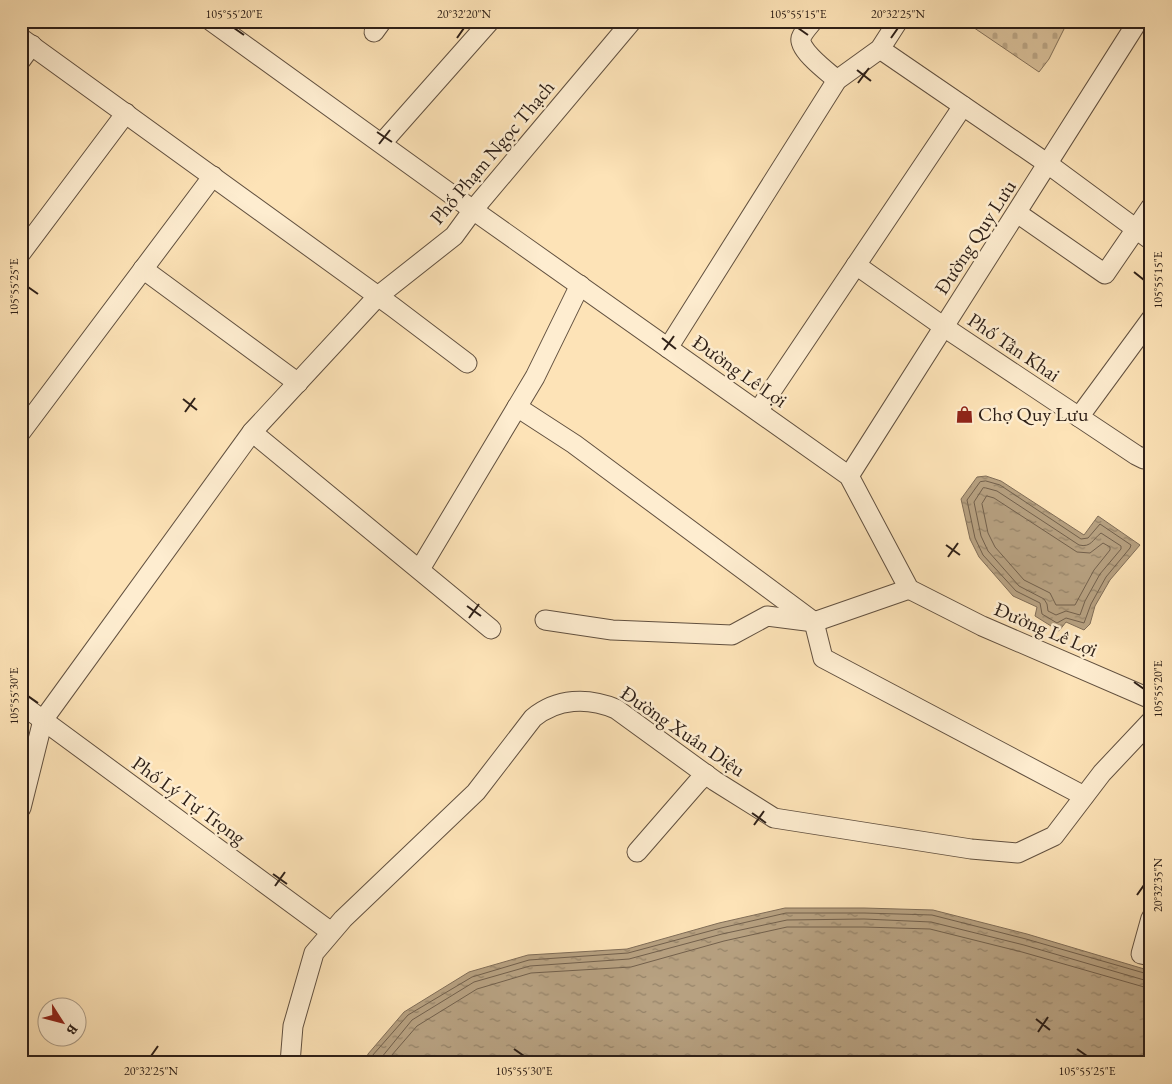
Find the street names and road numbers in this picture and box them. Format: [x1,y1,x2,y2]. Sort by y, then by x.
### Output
street label: Phố Phạm Ngọc Thạch [424,74,560,230]
street label: Đường Quy Lưu [928,174,1022,299]
street label: Phố Tân Khai [963,307,1065,387]
street label: Đường Lê Lợi [688,329,793,413]
street label: Đường Lê Lợi [990,596,1102,662]
street label: Đường Xuân Diệu [616,680,751,783]
street label: Phố Lý Tự Trọng [127,750,251,850]

